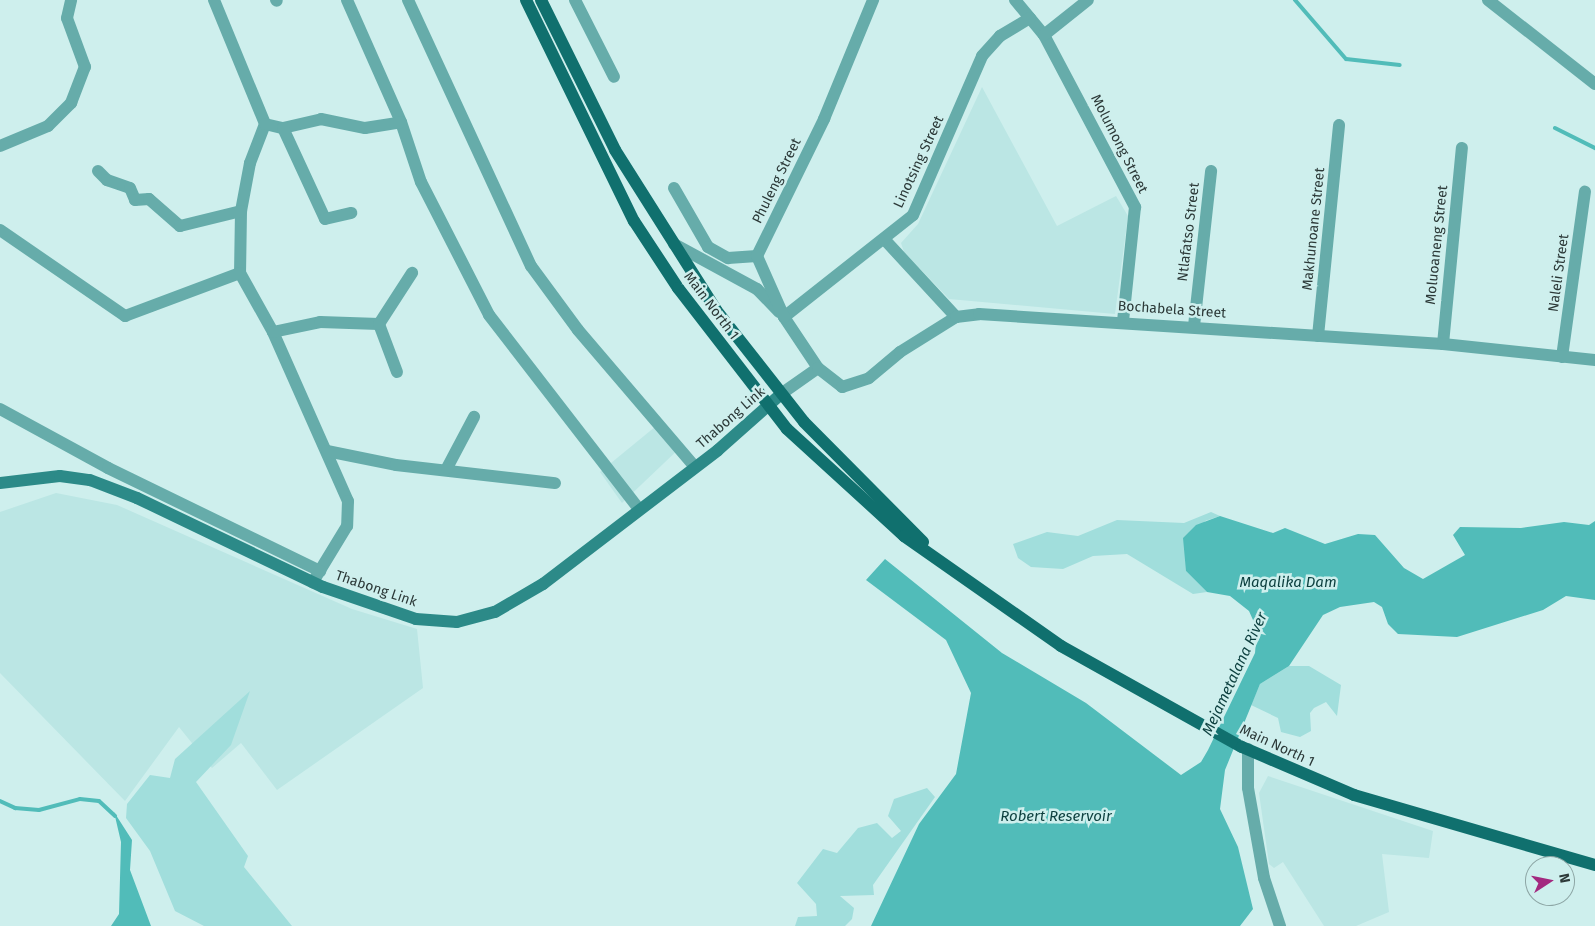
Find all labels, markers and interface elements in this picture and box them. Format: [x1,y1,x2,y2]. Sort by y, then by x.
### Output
street label: Molumong Street [1087,92,1151,196]
street label: Linotsing Street [890,113,948,211]
street label: Phuleng Street [749,136,805,226]
street label: Makhunoane Street [1299,167,1329,291]
street label: Ntlafatso Street [1175,182,1203,282]
street label: Moluoaneng Street [1422,184,1452,306]
street label: Naleli Street [1545,233,1573,313]
street label: Main North 1 [680,269,742,343]
street label: Bochabela Street [1117,298,1227,322]
street label: Thabong Link [693,384,769,452]
street label: Thabong Link [333,567,419,611]
water label: Maqalika Dam [1239,574,1337,592]
water label: Mejametalana River [1199,610,1271,738]
street label: Main North 1 [1237,721,1317,771]
water label: Robert Reservoir [1000,808,1112,826]
north arrow [1525,856,1575,906]
text: N [1555,872,1573,884]

